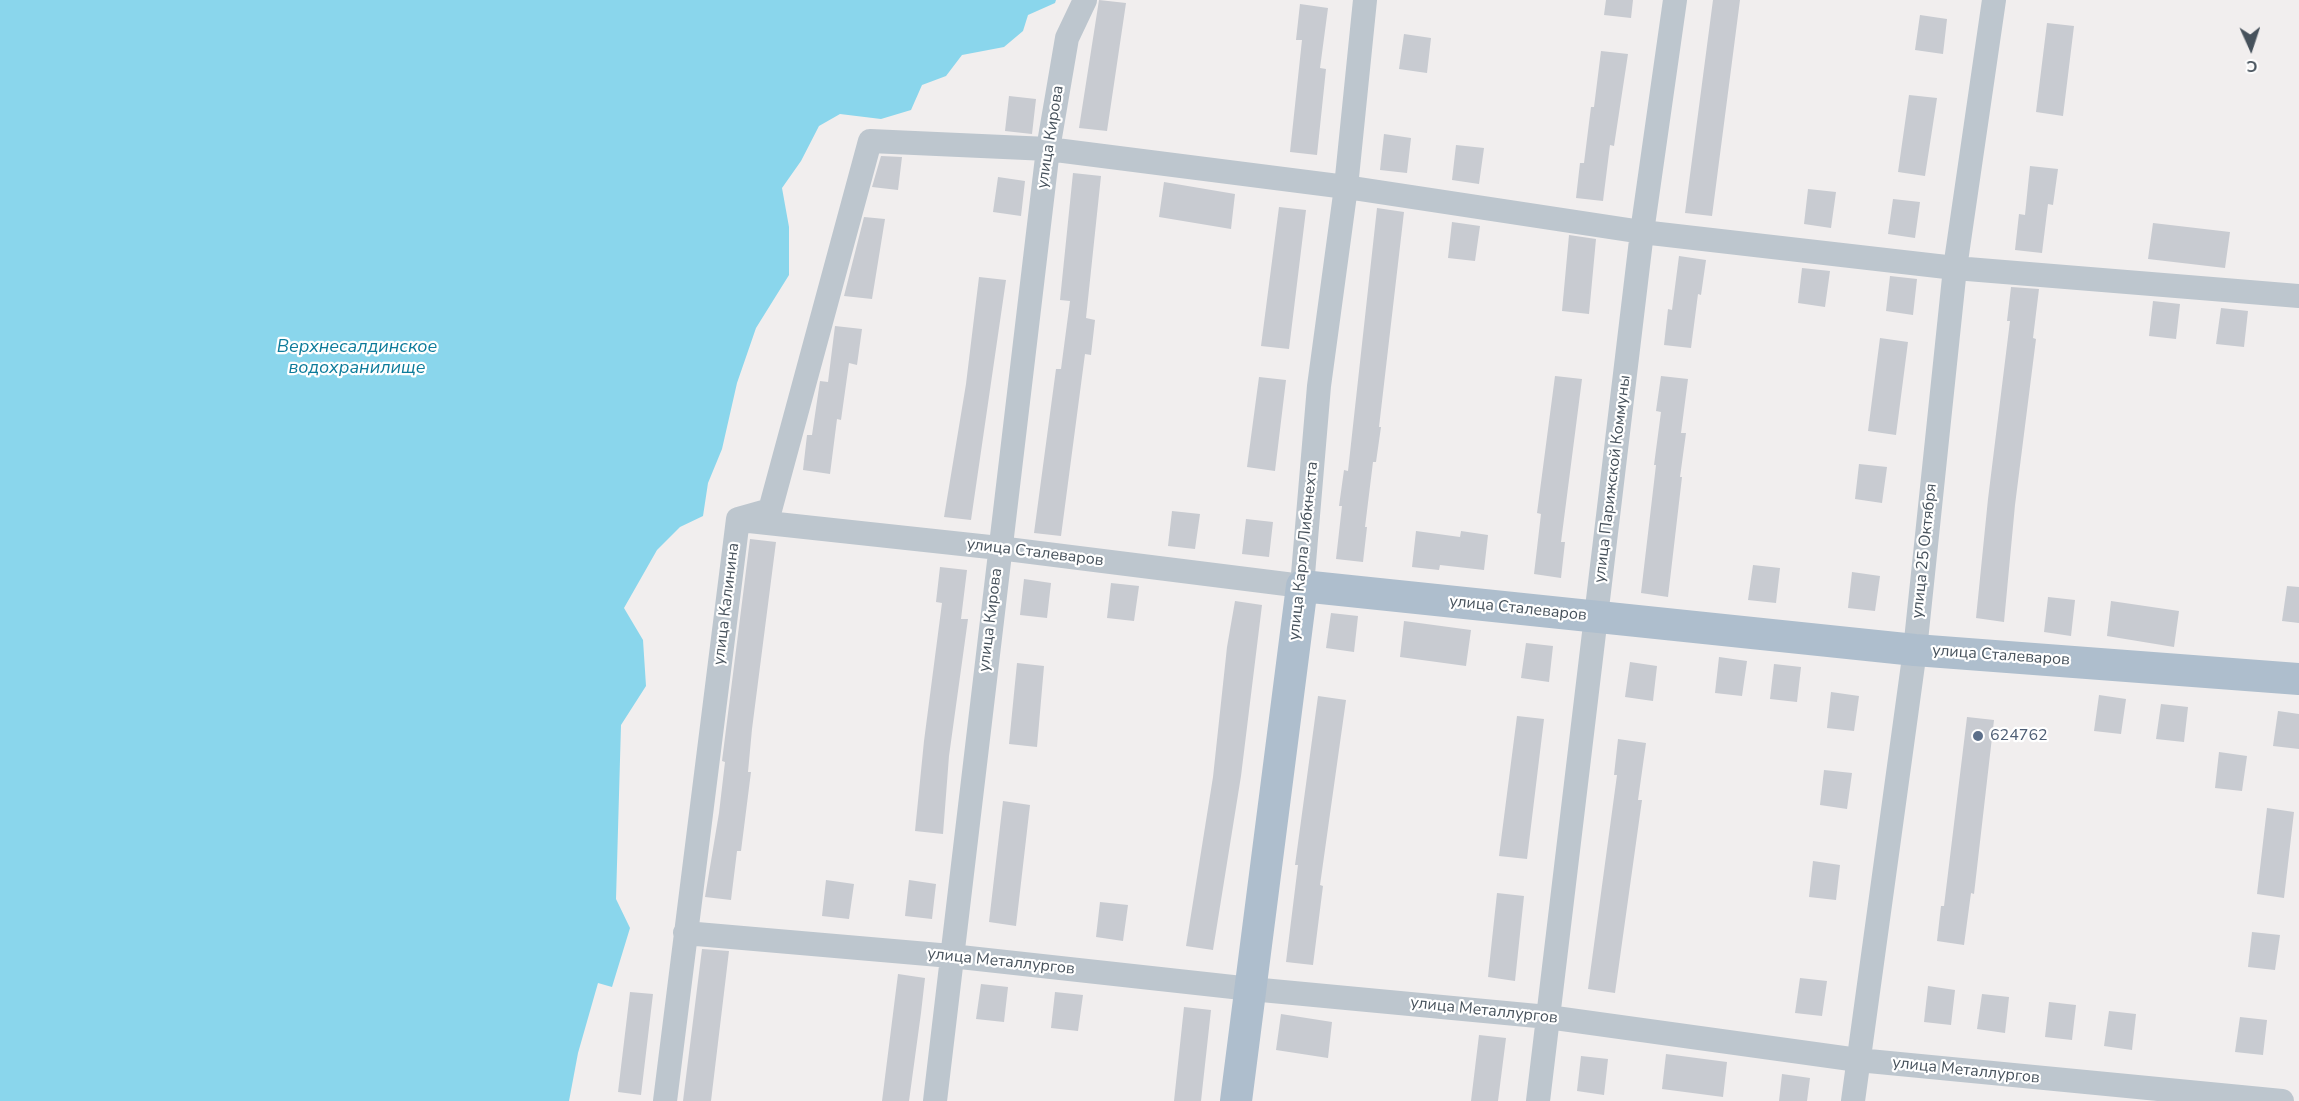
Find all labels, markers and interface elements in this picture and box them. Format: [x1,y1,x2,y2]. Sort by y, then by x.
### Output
north arrow [2221,18,2281,78]
text: С [2246,55,2258,77]
street label: улица Кирова [1033,84,1069,190]
water label: Верхнесалдинское водохранилище [277,337,437,380]
street label: улица Парижской Коммуны [1591,374,1635,584]
street label: улица Карла Либкнехта [1285,461,1323,641]
street label: улица 25 Октября [1908,483,1942,619]
street label: улица Сталеваров [965,535,1105,571]
street label: улица Калинина [710,542,744,666]
street label: улица Кирова [975,567,1007,673]
street label: улица Сталеваров [1448,592,1588,626]
street label: улица Сталеваров [1932,642,2070,670]
place label: 624762 [1990,726,2048,746]
marker: 624762 [1971,729,1985,743]
street label: улица Металлургов [926,945,1076,979]
street label: улица Металлургов [1409,994,1559,1028]
street label: улица Металлургов [1891,1054,2041,1088]

